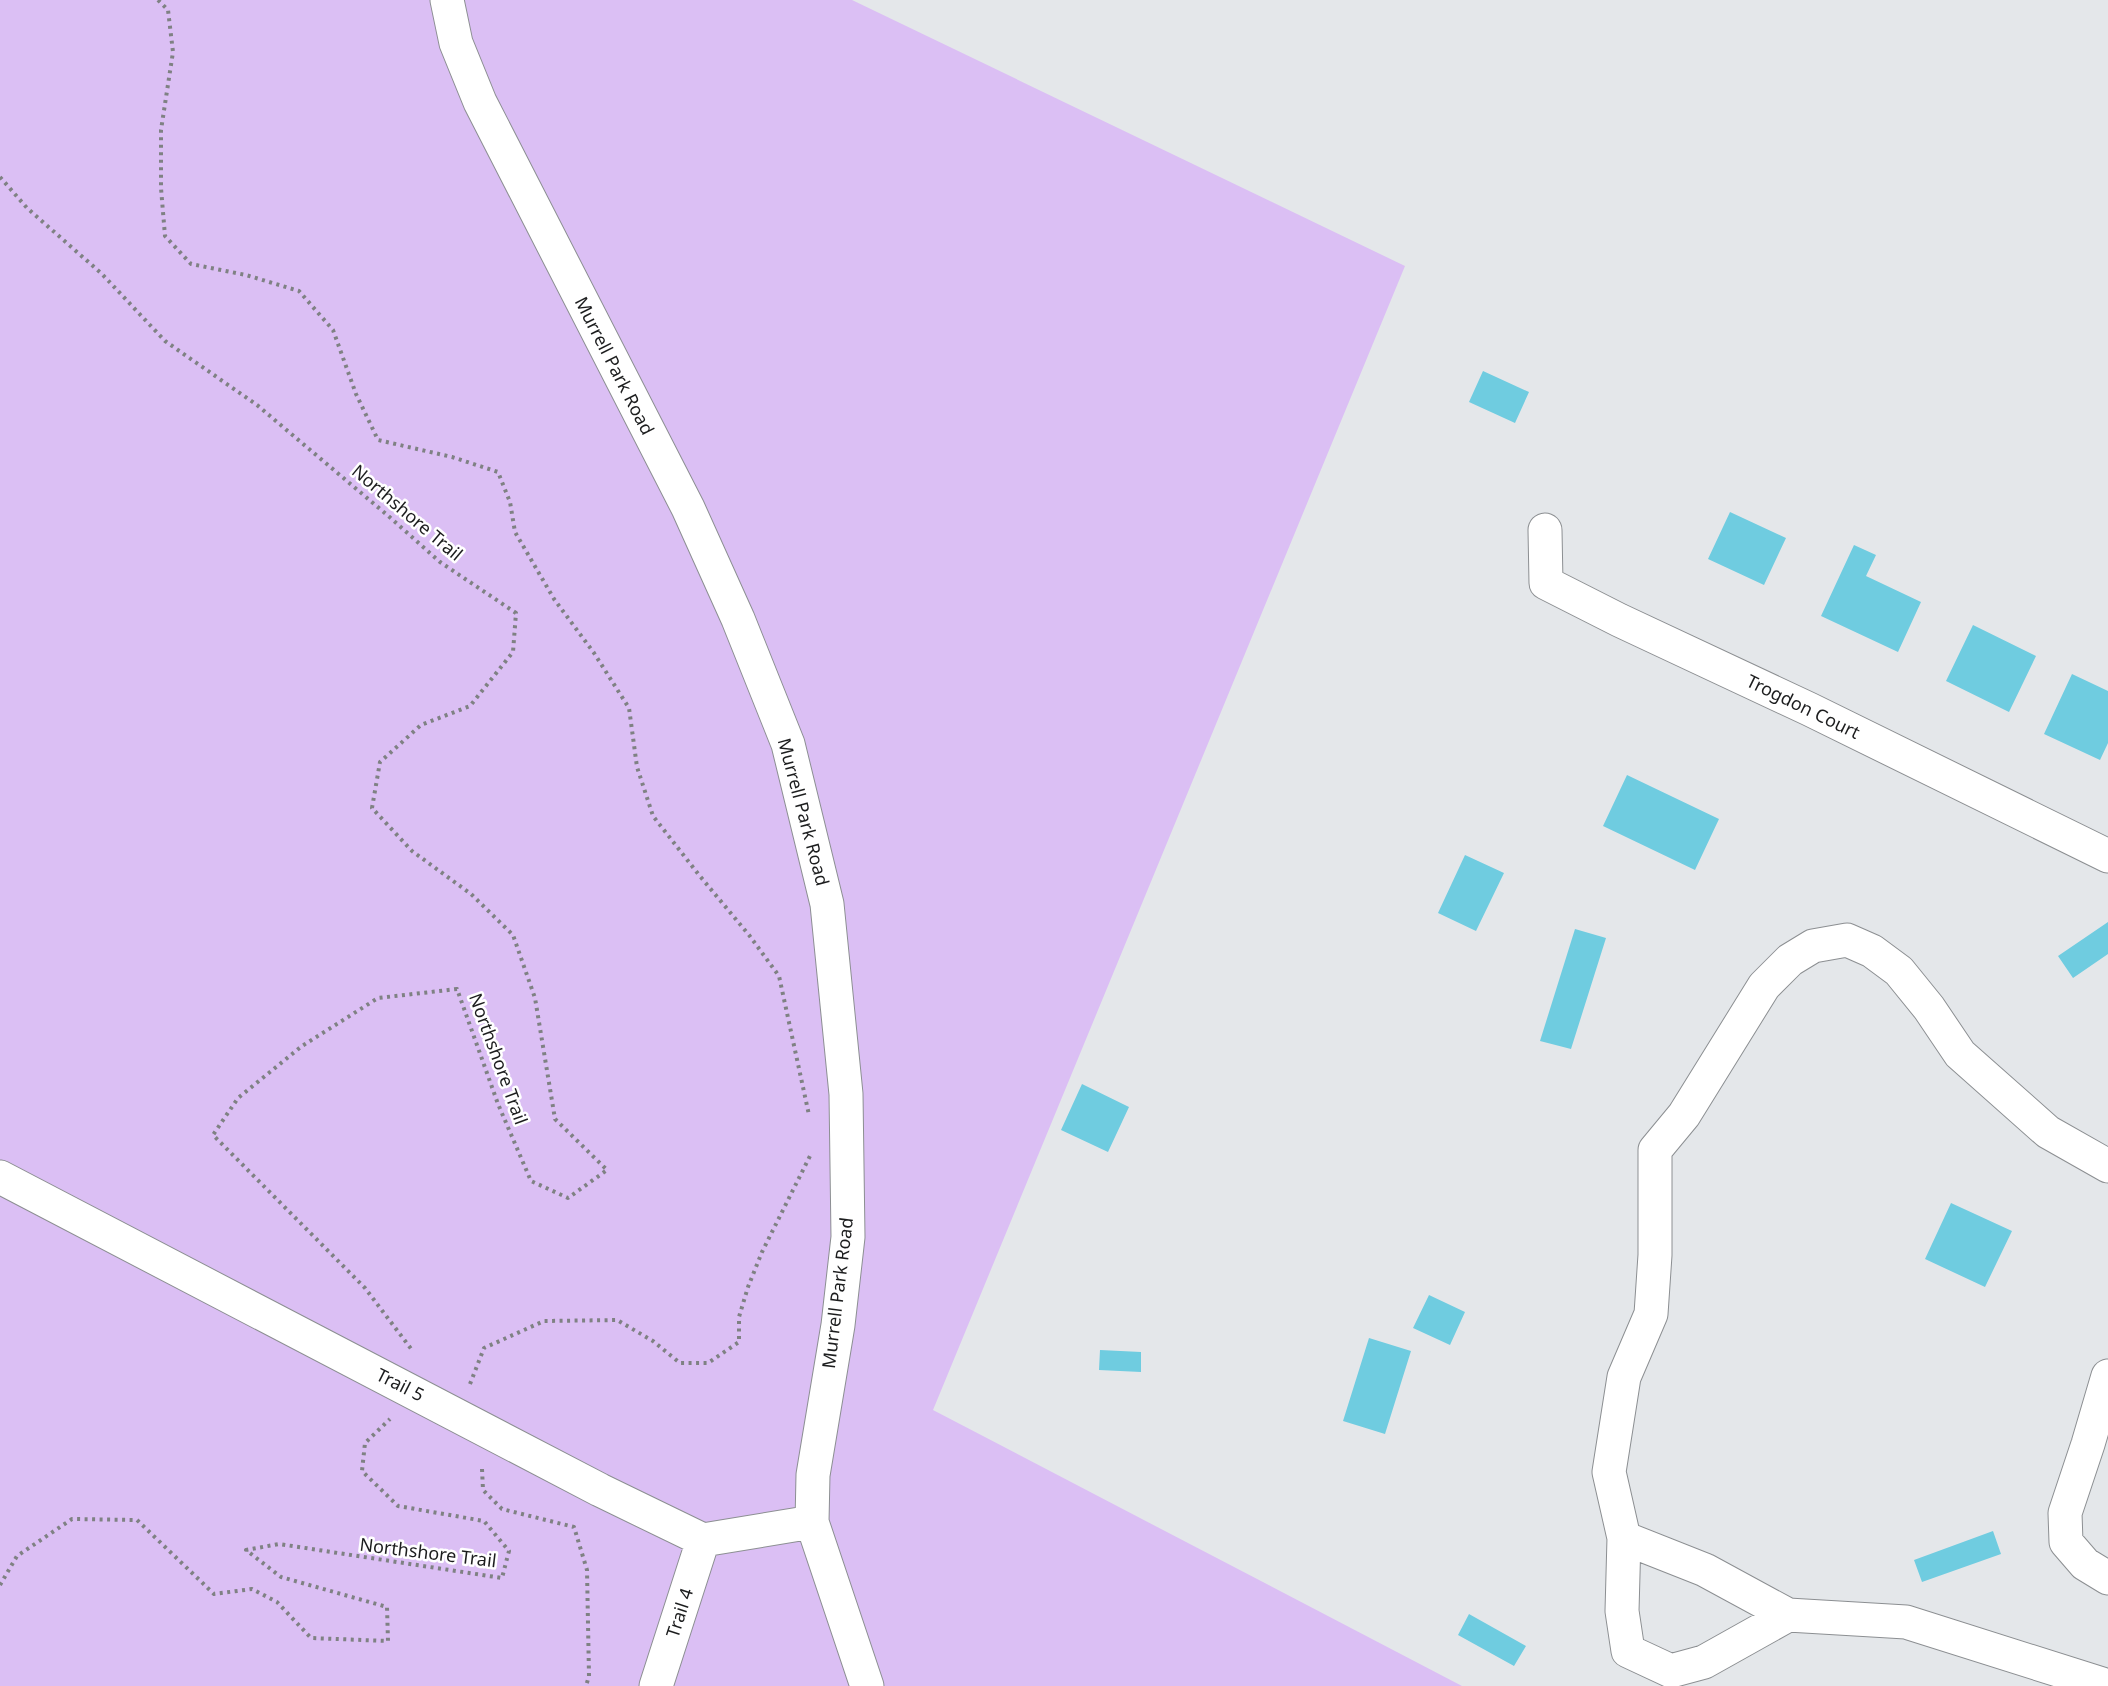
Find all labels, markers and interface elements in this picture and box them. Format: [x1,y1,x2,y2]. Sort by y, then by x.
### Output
street label: Murrell Park Road [570,292,660,439]
street label: Northshore Trail [347,459,468,566]
street label: Trogdon Court [1743,668,1865,744]
street label: Murrell Park Road [773,735,835,888]
street label: Northshore Trail [464,990,534,1127]
street label: Murrell Park Road [816,1216,858,1370]
street label: Trail 5 [372,1362,428,1406]
street label: Northshore Trail [358,1532,498,1572]
street label: Trail 4 [660,1585,698,1640]

